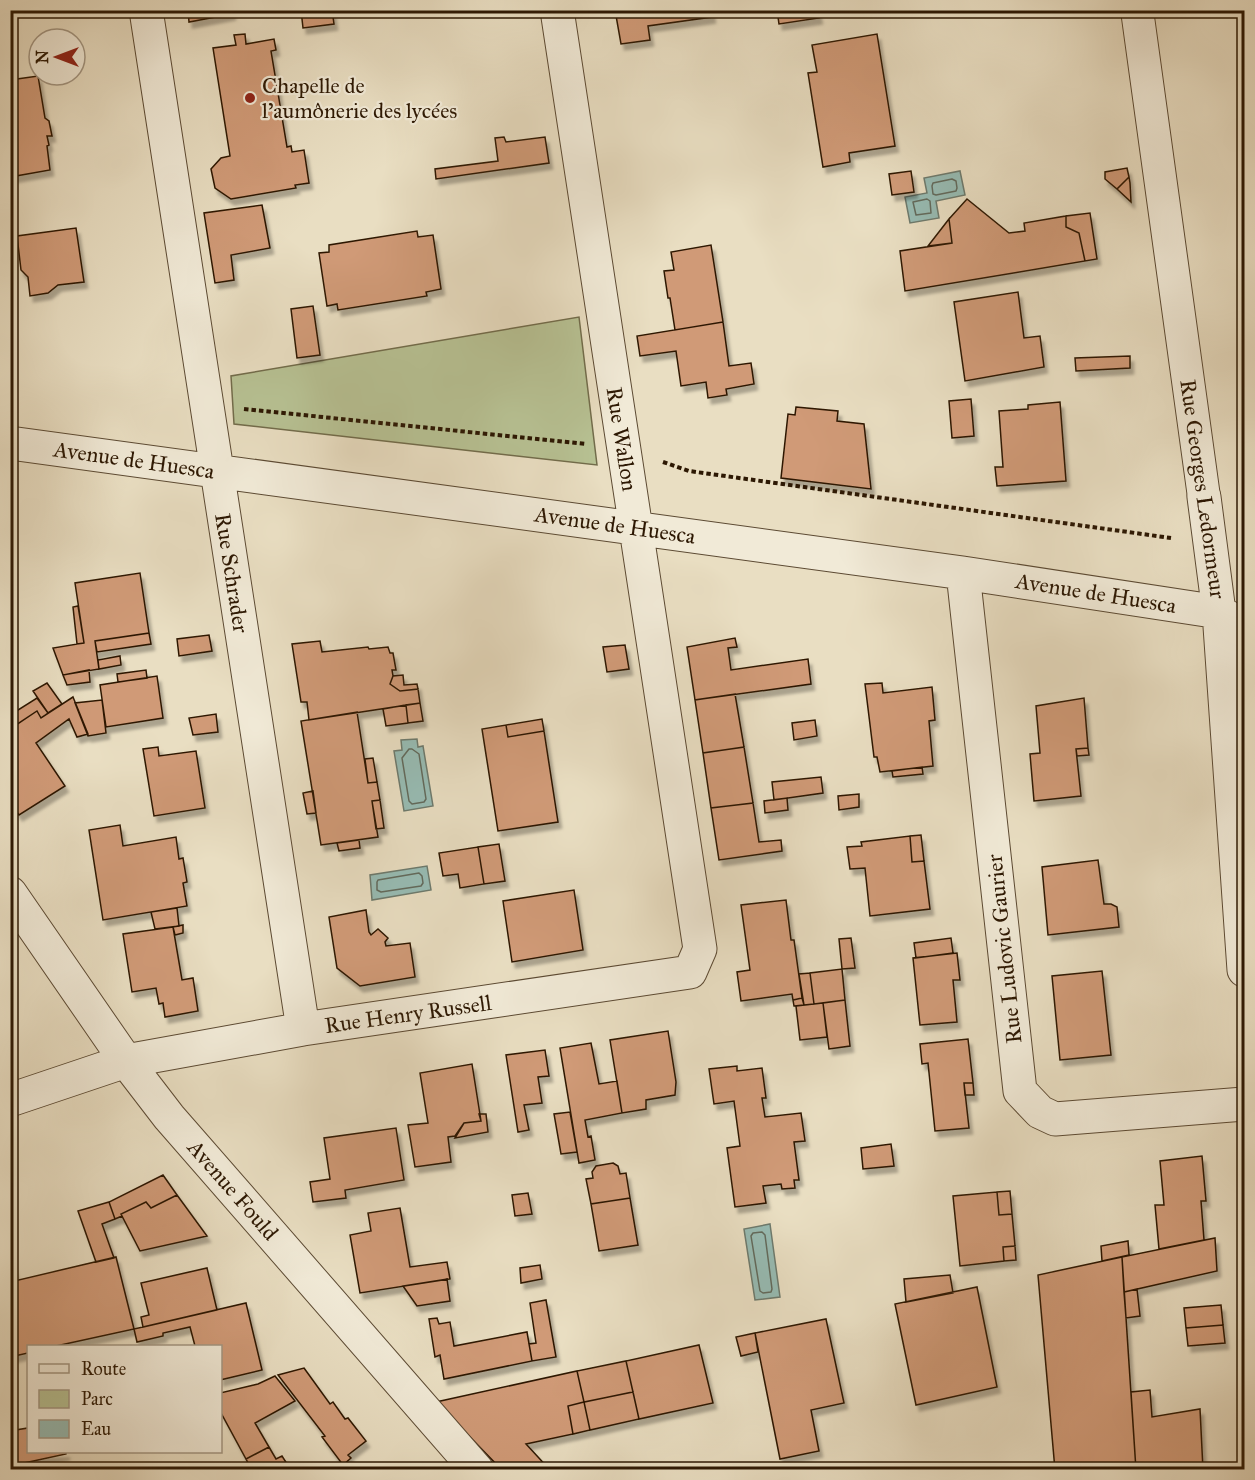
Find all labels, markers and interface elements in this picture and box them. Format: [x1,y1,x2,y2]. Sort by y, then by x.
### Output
north arrow [27,27,87,87]
text: N [33,50,52,64]
place label: Chapelle de l'aumônerie des lycées [262,72,457,124]
marker: Chapelle de l'aumônerie des lycées [243,91,257,105]
street label: Rue Georges Ledormeur [1174,378,1232,601]
street label: Rue Wallon [600,385,644,493]
street label: Avenue de Huesca [51,435,217,485]
street label: Avenue de Huesca [532,500,698,550]
street label: Rue Schrader [209,511,255,636]
street label: Avenue de Huesca [1013,567,1179,619]
street label: Rue Ludovic Gaurier [981,852,1027,1045]
street label: Rue Henry Russell [323,989,493,1039]
street label: Avenue Fould [181,1133,284,1246]
legend [27,1345,222,1453]
text: Route [81,1358,126,1380]
text: Parc [81,1388,113,1410]
text: Eau [81,1418,111,1440]

